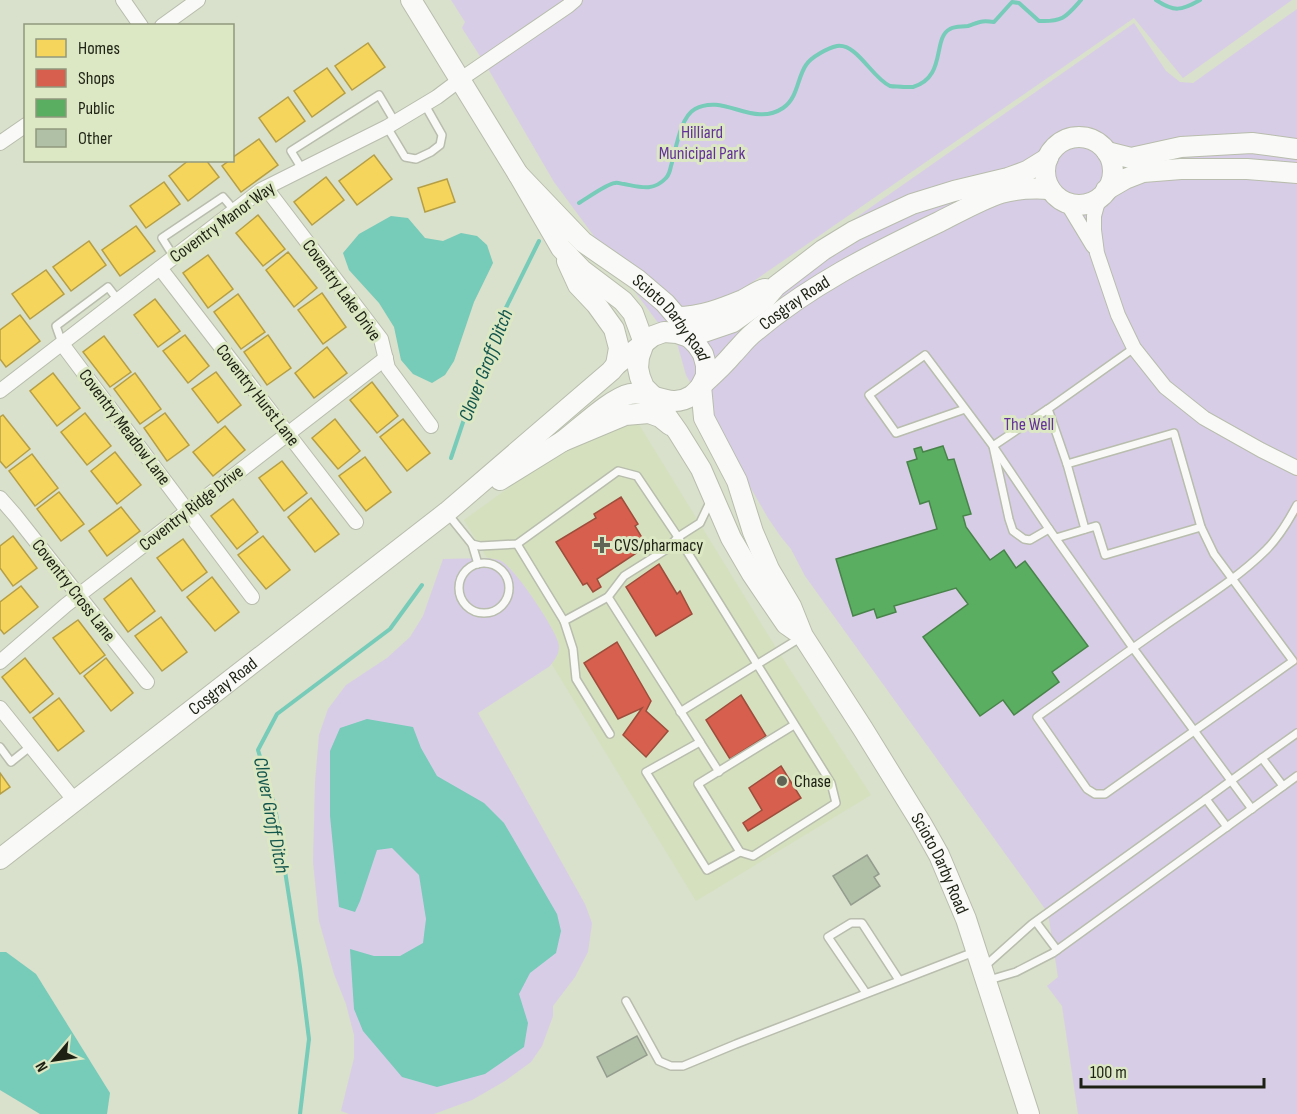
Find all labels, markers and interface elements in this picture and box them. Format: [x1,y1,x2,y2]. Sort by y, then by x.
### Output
legend [24,24,234,162]
text: Homes [78,38,120,59]
text: Shops [78,68,115,89]
text: Public [78,98,115,119]
park label: Hilliard Municipal Park [659,122,745,164]
text: Other [78,128,112,149]
street label: Coventry Manor Way [166,177,279,267]
street label: Coventry Lake Drive [298,236,385,345]
street label: Scioto Darby Road [628,270,714,363]
street label: Cosgray Road [755,271,834,335]
water label: Clover Groff Ditch [454,306,518,425]
street label: Coventry Hurst Lane [211,340,304,450]
street label: Coventry Meadow Lane [74,365,175,489]
park label: The Well [1004,414,1054,435]
street label: Coventry Ridge Drive [135,461,247,556]
street label: Coventry Cross Lane [27,535,120,645]
place label: CVS/pharmacy [614,535,703,556]
marker: CVS/pharmacy [595,538,609,552]
street label: Cosgray Road [185,653,262,720]
water label: Clover Groff Ditch [248,755,294,875]
place label: Chase [794,771,831,792]
marker: Chase [775,774,789,788]
street label: Scioto Darby Road [906,809,973,917]
north arrow [24,1030,84,1090]
scale bar [1081,1051,1264,1089]
text: N [32,1058,53,1075]
text: 100 m [1090,1062,1127,1083]

